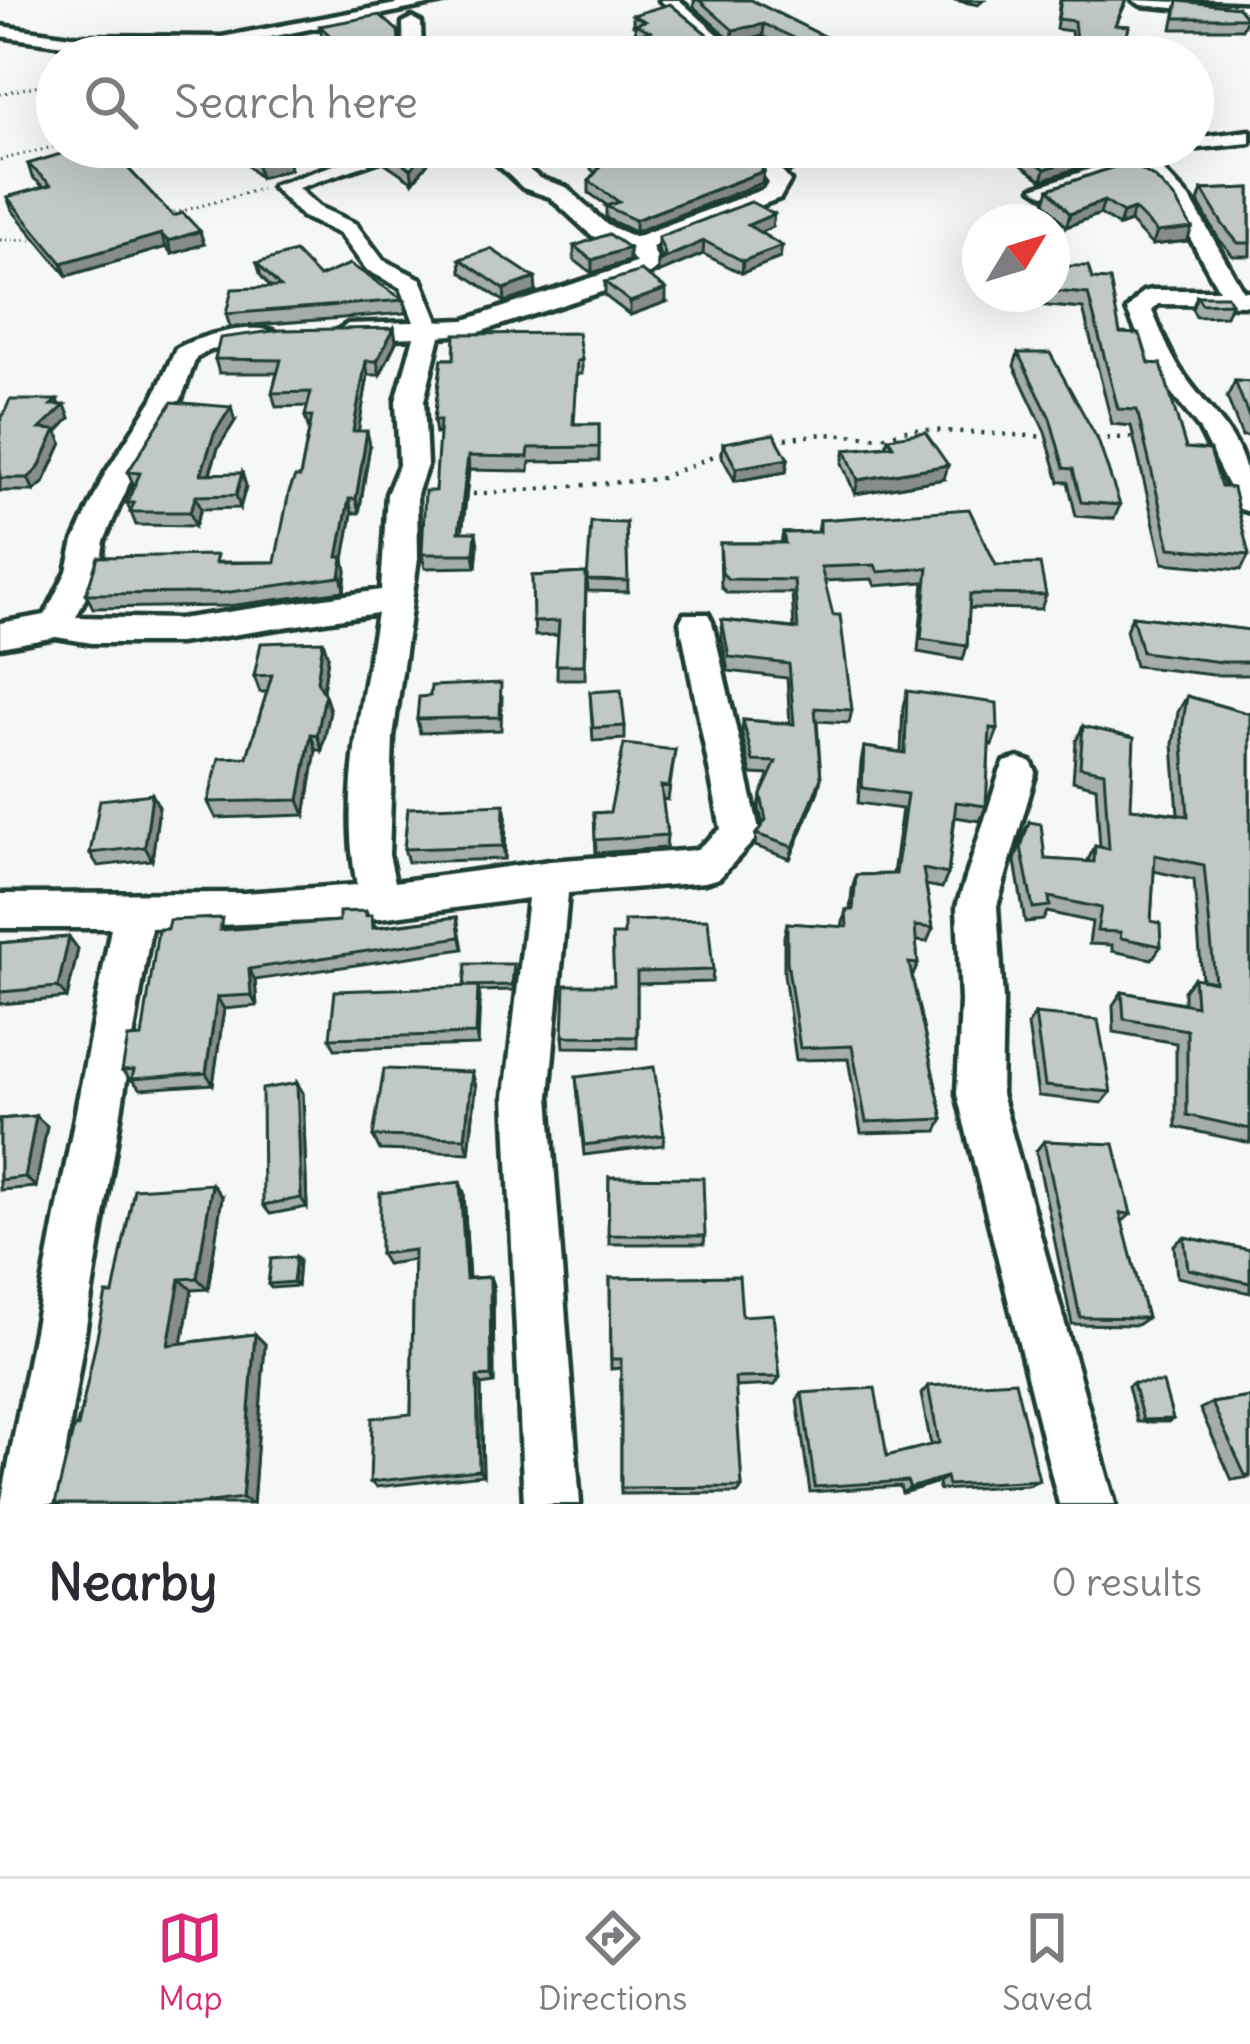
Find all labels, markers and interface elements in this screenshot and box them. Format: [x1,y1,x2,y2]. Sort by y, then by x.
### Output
search box [36,36,1214,168]
icon: search [78,69,144,135]
text: Search here [174,74,418,130]
north arrow [962,204,1070,312]
text: Nearby [48,1550,217,1614]
text: 0 results [1051,1558,1202,1607]
tab: Map [157,1905,223,2019]
tab: Directions [538,1905,687,2019]
tab: Saved [1002,1905,1093,2019]

